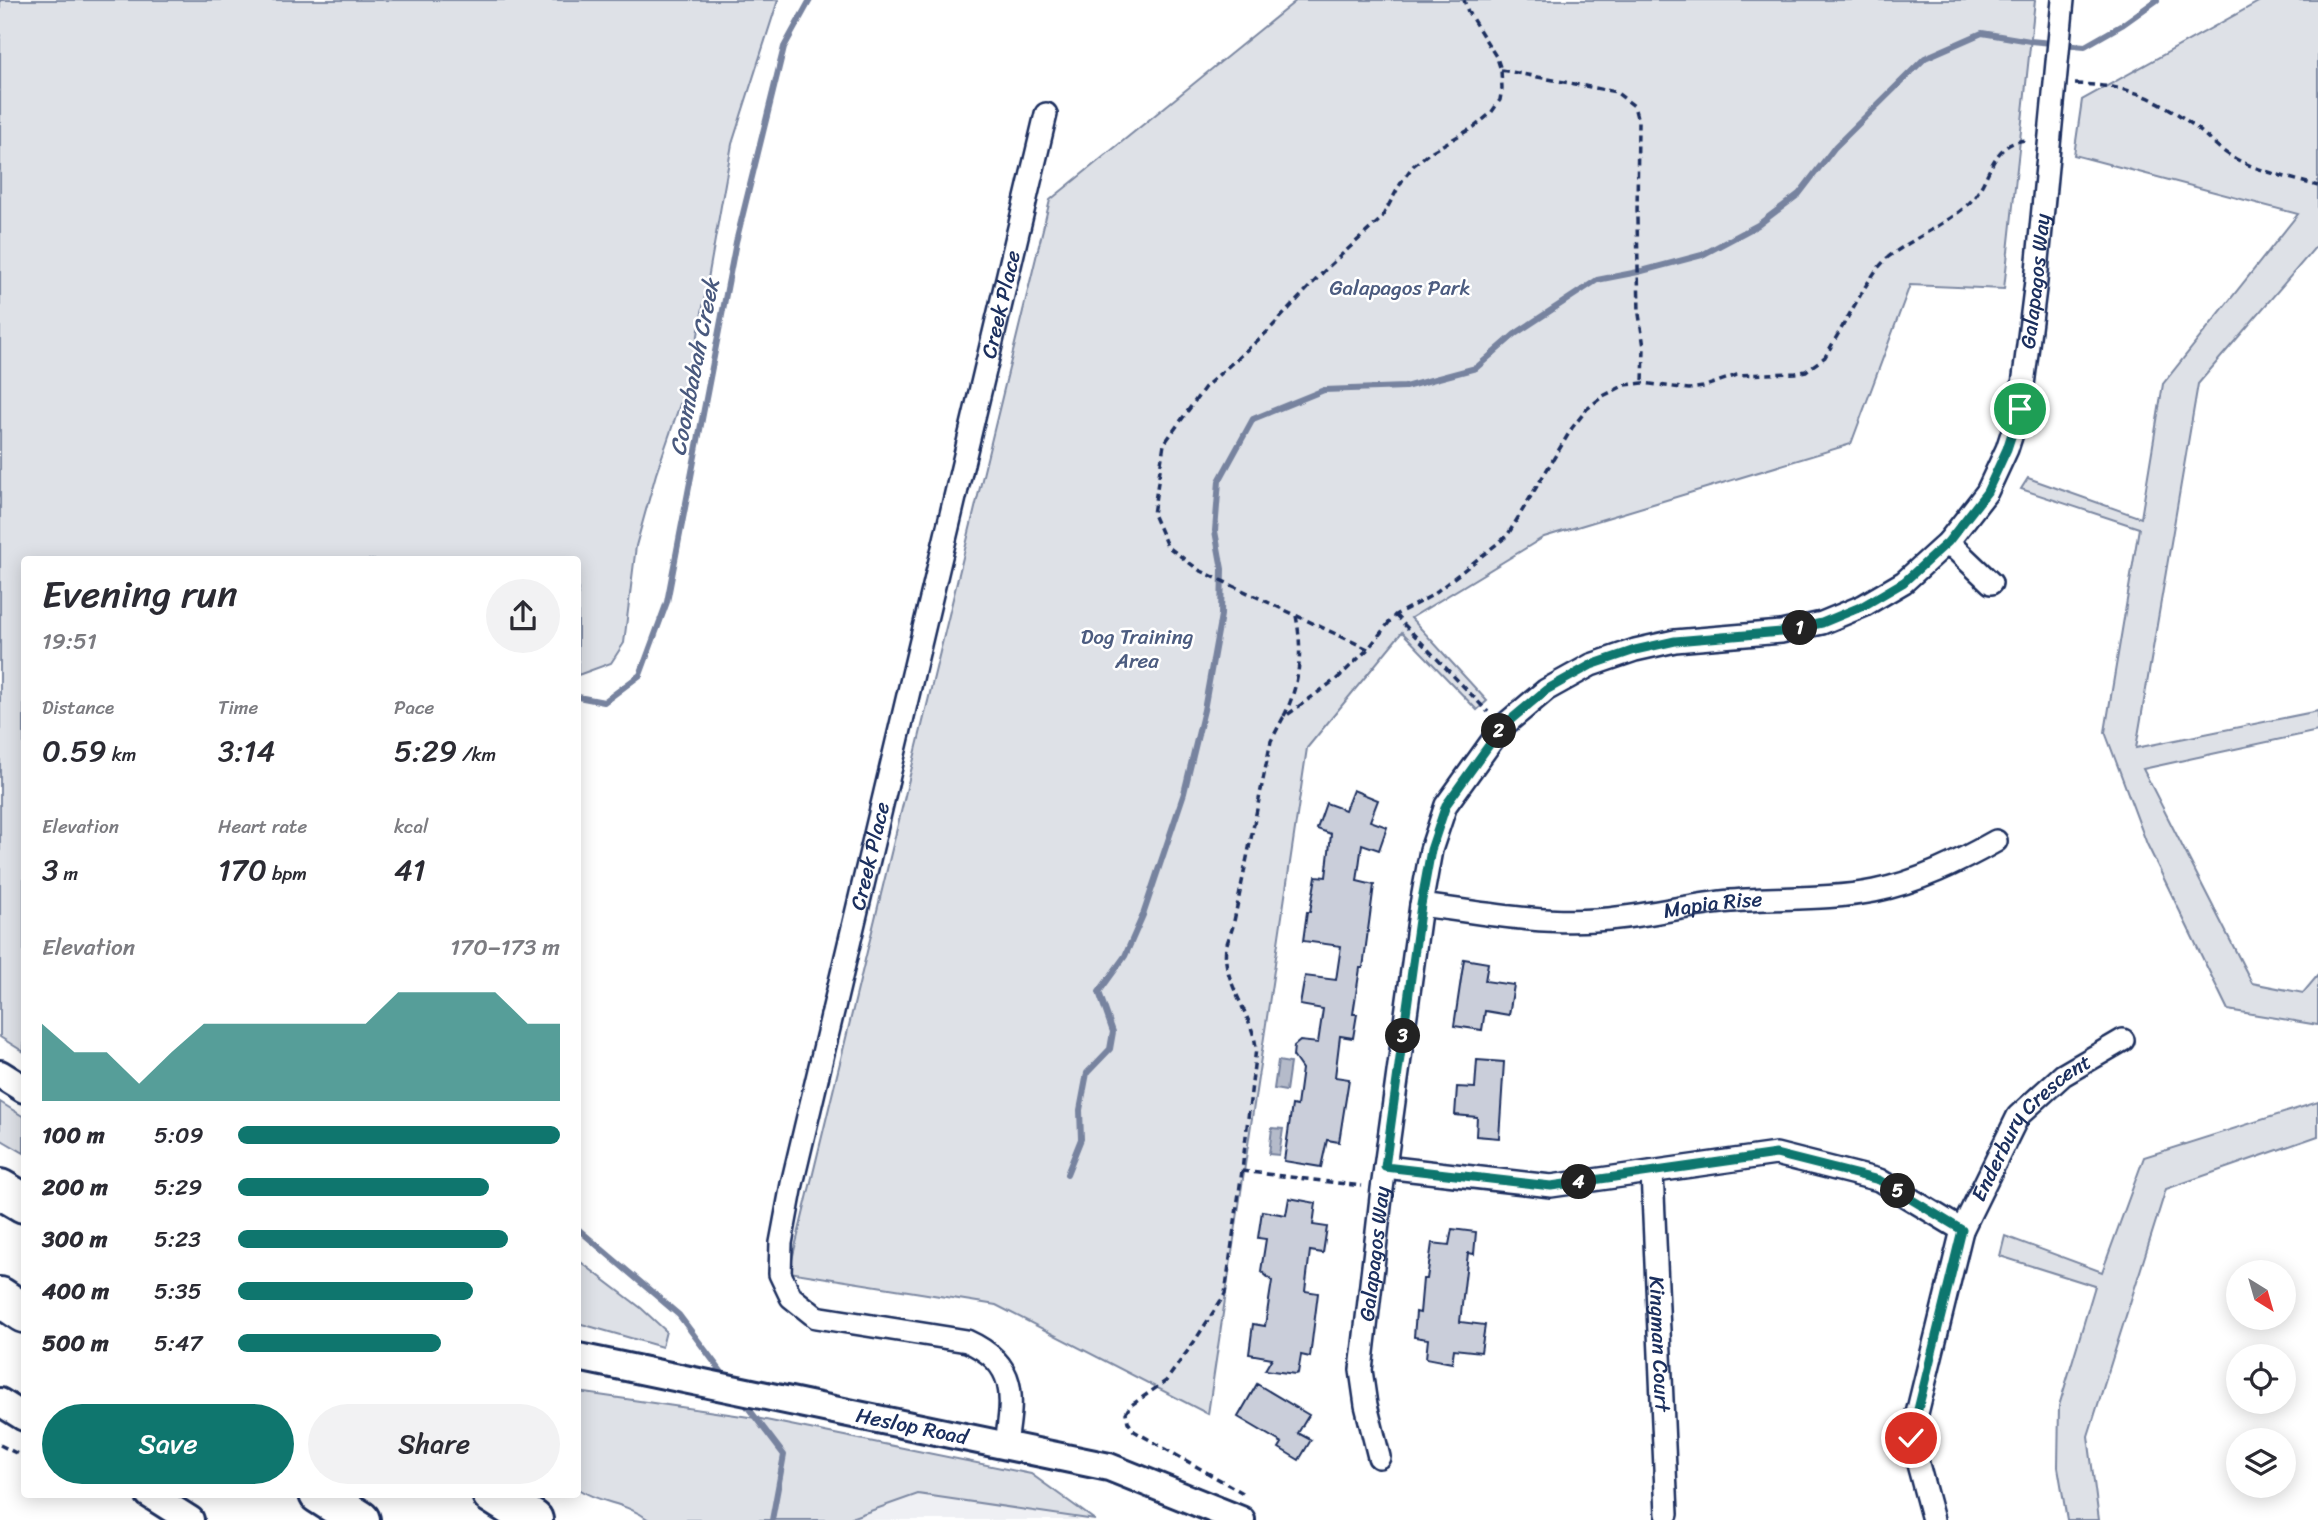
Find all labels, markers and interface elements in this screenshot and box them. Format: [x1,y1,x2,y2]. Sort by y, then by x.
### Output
street label: Galapagos Way [2009,212,2061,351]
street label: Creek Place [970,246,1032,362]
park label: Galapagos Park [1329,269,1471,307]
water label: Coombabah Creek [657,273,732,459]
pin [1990,379,2050,439]
icon: arrive [2001,390,2039,428]
text: Evening run [42,561,238,628]
button: share [486,579,560,653]
pin: 1 [1783,610,1818,646]
text: 1 [1795,611,1804,644]
park label: Dog Training Area [1081,618,1194,680]
text: 19:51 [42,621,97,662]
text: Distance [42,691,114,724]
text: Time [218,691,258,724]
text: Pace [394,691,434,724]
pin: 2 [1482,714,1516,748]
text: 2 [1493,714,1504,747]
text: 0.59 [42,724,107,778]
text: 3:14 [218,724,275,778]
text: 5:29 [394,724,457,778]
text: km [107,738,136,771]
text: /km [457,738,496,771]
street label: Creek Place [839,798,901,914]
text: Elevation [42,810,119,843]
text: Heart rate [218,810,307,843]
text: kcal [394,810,429,843]
text: 3 [42,843,58,897]
text: 170 [218,843,267,897]
text: 41 [394,843,426,897]
text: m [58,857,78,890]
text: bpm [267,857,307,890]
street label: Mapia Rise [1660,880,1763,930]
text: Elevation [42,927,135,968]
text: 170–173 m [450,927,560,968]
pin: 3 [1386,1018,1420,1054]
text: 3 [1397,1019,1408,1052]
street label: Enderbury Crescent [1960,1043,2099,1208]
text: 100 m [42,1115,105,1156]
text: 5:09 [154,1115,204,1156]
pin: 4 [1562,1164,1596,1200]
text: 4 [1573,1165,1584,1198]
text: 200 m [42,1167,108,1208]
text: 5:29 [154,1167,202,1208]
pin: 5 [1881,1174,1916,1208]
text: 5 [1892,1174,1903,1207]
street label: Galapagos Way [1348,1184,1401,1323]
text: 300 m [42,1219,107,1260]
text: 5:23 [154,1219,201,1260]
north arrow [2226,1260,2296,1330]
map controls [2226,1260,2296,1498]
text: 400 m [42,1271,109,1312]
text: 5:35 [154,1271,202,1312]
street label: Kingman Court [1638,1275,1682,1414]
text: 500 m [42,1323,109,1364]
text: 5:47 [154,1323,203,1364]
button: locate [2226,1344,2296,1414]
street label: Heslop Road [853,1396,973,1457]
button: Save [42,1404,294,1484]
button: Share [308,1404,560,1484]
pin [1881,1408,1941,1468]
icon: check [1892,1419,1930,1457]
button: layers [2226,1428,2296,1498]

